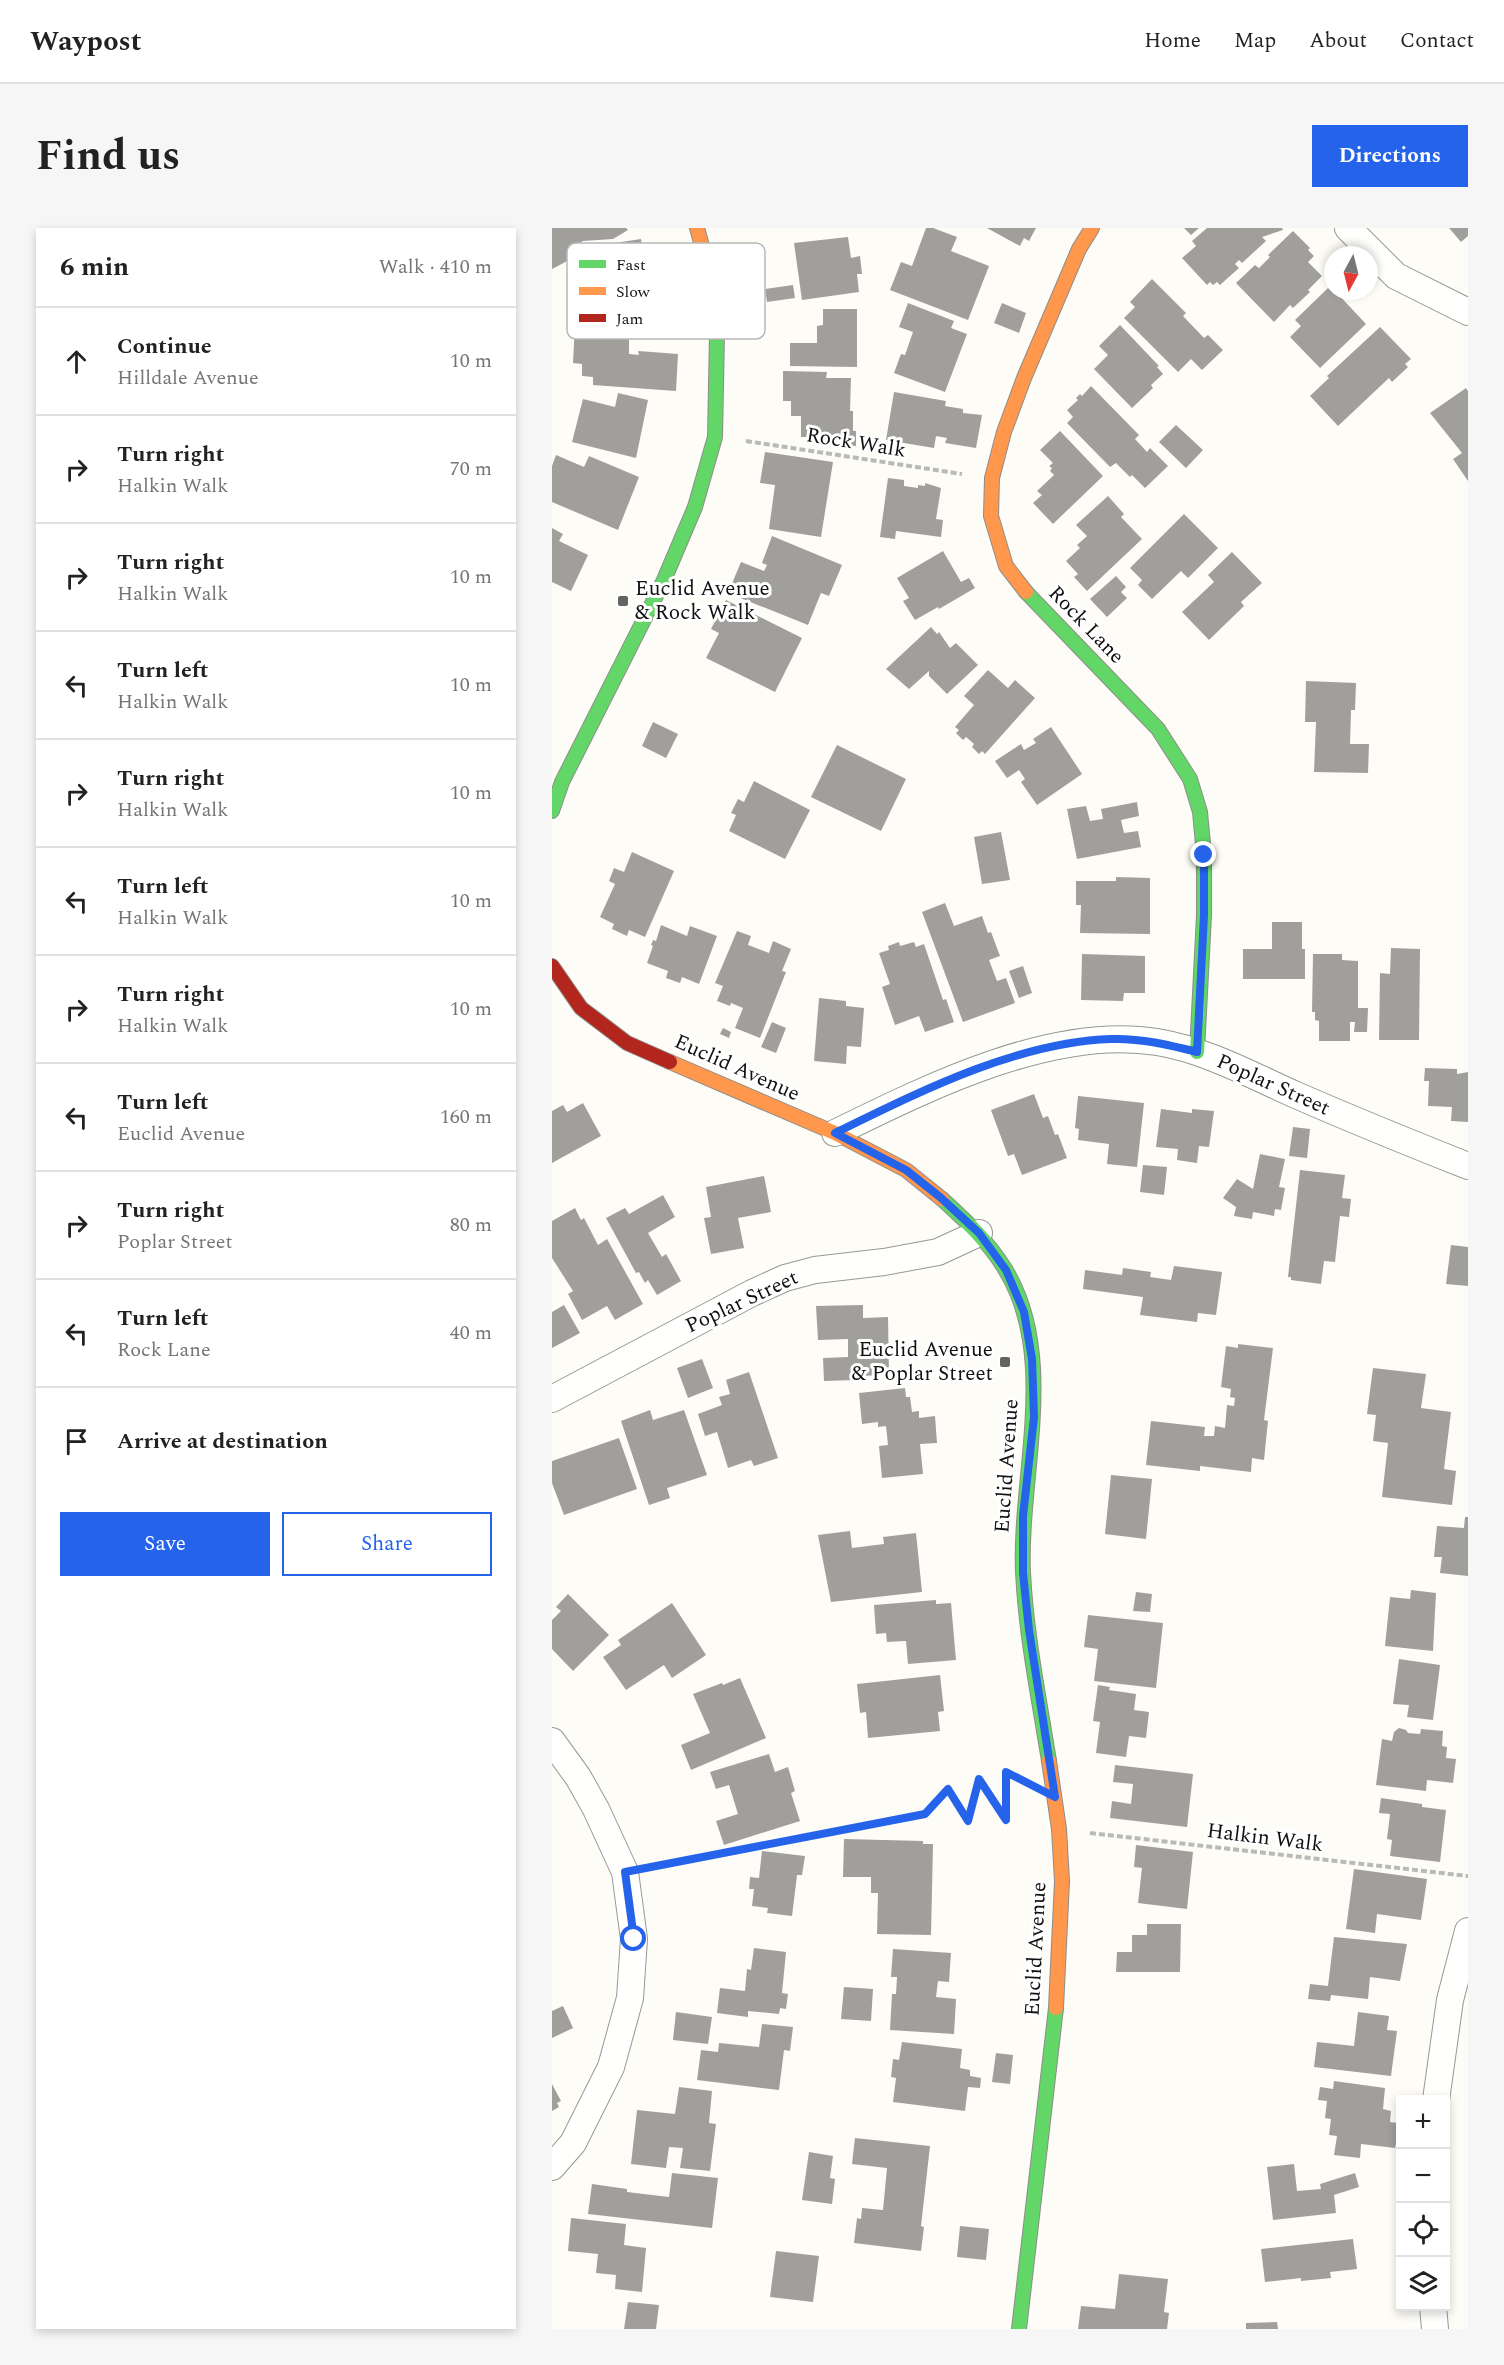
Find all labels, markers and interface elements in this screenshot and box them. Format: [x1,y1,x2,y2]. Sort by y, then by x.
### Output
text: Waypost [30,20,141,63]
text: Home [1144,25,1201,57]
text: Map [1234,25,1276,57]
text: About [1309,25,1367,57]
text: Contact [1400,25,1474,57]
text: Find us [36,125,180,188]
button: Directions [1312,125,1468,187]
legend [567,243,765,339]
north arrow [1324,246,1378,300]
text: 6 min [60,247,129,287]
text: Walk · 410 m [379,252,492,282]
text: Fast [616,253,646,277]
text: Slow [616,280,651,304]
text: Jam [616,307,644,331]
text: Continue [117,330,212,363]
icon: ahead [60,345,93,378]
text: 10 m [450,346,492,376]
text: Hilldale Avenue [117,363,259,393]
street label: Rock Walk [804,419,908,467]
text: Turn right [117,438,224,471]
icon: right [60,453,93,486]
text: 70 m [450,454,492,484]
text: Halkin Walk [117,471,228,501]
text: Turn right [117,546,224,579]
icon: right [60,561,93,594]
text: 10 m [450,562,492,592]
place label: Euclid Avenue & Rock Walk [635,573,770,629]
text: Halkin Walk [117,579,228,609]
street label: Rock Lane [1040,579,1132,671]
marker: Euclid Avenue & Rock Walk [616,594,630,608]
text: Turn left [117,654,209,687]
icon: left [60,669,93,702]
text: 10 m [450,670,492,700]
text: Halkin Walk [117,687,228,717]
text: Turn right [117,762,224,795]
icon: right [60,777,93,810]
text: 10 m [450,778,492,808]
text: Halkin Walk [117,795,228,825]
route end [1190,841,1216,867]
text: Turn left [117,870,209,903]
icon: left [60,885,93,918]
text: 10 m [450,886,492,916]
text: Halkin Walk [117,903,228,933]
text: Turn right [117,978,224,1011]
icon: right [60,993,93,1026]
text: 10 m [450,994,492,1024]
text: Halkin Walk [117,1011,228,1041]
street label: Euclid Avenue [669,1026,805,1110]
street label: Poplar Street [1211,1046,1335,1124]
text: Turn left [117,1086,209,1119]
icon: left [60,1101,93,1134]
text: 160 m [440,1102,492,1132]
text: Euclid Avenue [117,1119,245,1149]
text: Turn right [117,1194,224,1227]
icon: right [60,1209,93,1242]
text: 80 m [450,1210,492,1240]
text: Poplar Street [117,1227,233,1257]
street label: Poplar Street [680,1262,804,1342]
text: Turn left [117,1302,209,1335]
icon: left [60,1317,93,1350]
text: 40 m [450,1318,492,1348]
place label: Euclid Avenue & Poplar Street [852,1334,993,1390]
text: Rock Lane [117,1335,211,1365]
marker: Euclid Avenue & Poplar Street [998,1355,1012,1369]
street label: Euclid Avenue [986,1398,1028,1534]
icon: arrive [60,1425,93,1458]
text: Arrive at destination [117,1425,328,1458]
button: Save [60,1512,270,1576]
button: Share [282,1512,492,1576]
street label: Halkin Walk [1205,1815,1325,1861]
street label: Euclid Avenue [1016,1881,1056,2017]
route start [620,1925,646,1951]
map controls [1396,2095,1450,2311]
button: + [1396,2095,1450,2149]
button: − [1396,2149,1450,2203]
button: locate [1396,2203,1450,2257]
button: layers [1396,2257,1450,2311]

